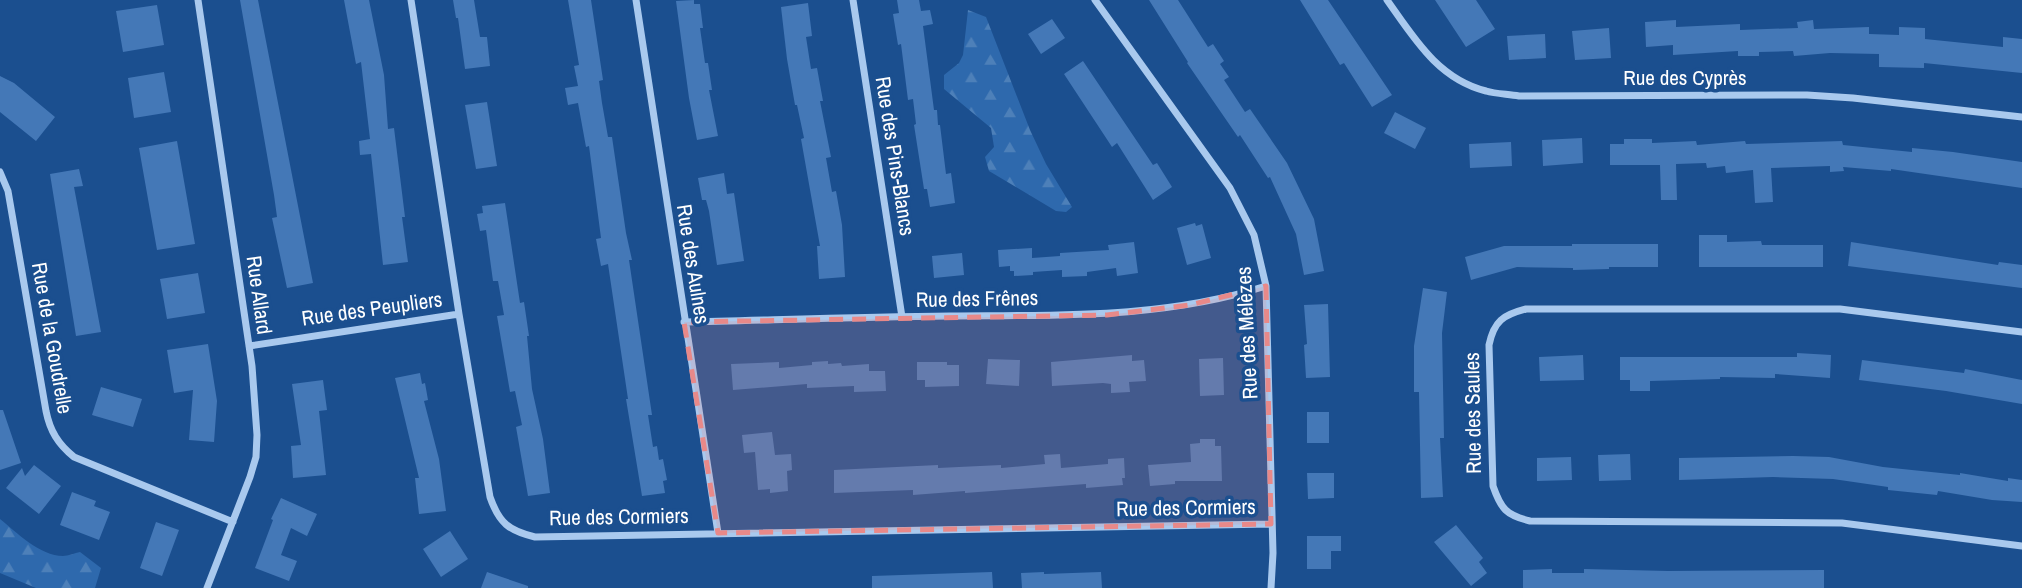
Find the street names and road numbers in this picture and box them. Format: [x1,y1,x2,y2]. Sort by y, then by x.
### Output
street label: Rue des Cyprès [1623,63,1747,92]
street label: Rue des Pins-Blancs [869,74,922,238]
street label: Rue des Aulnes [670,202,717,326]
street label: Rue Allard [240,254,279,336]
street label: Rue de la Goudrelle [25,260,80,416]
street label: Rue des Mélèzes [1229,266,1264,400]
street label: Rue des Frênes [915,283,1038,314]
street label: Rue des Peupliers [300,284,444,333]
street label: Rue des Saules [1457,352,1488,474]
street label: Rue des Cormiers [1116,492,1256,523]
street label: Rue des Cormiers [549,501,689,532]

